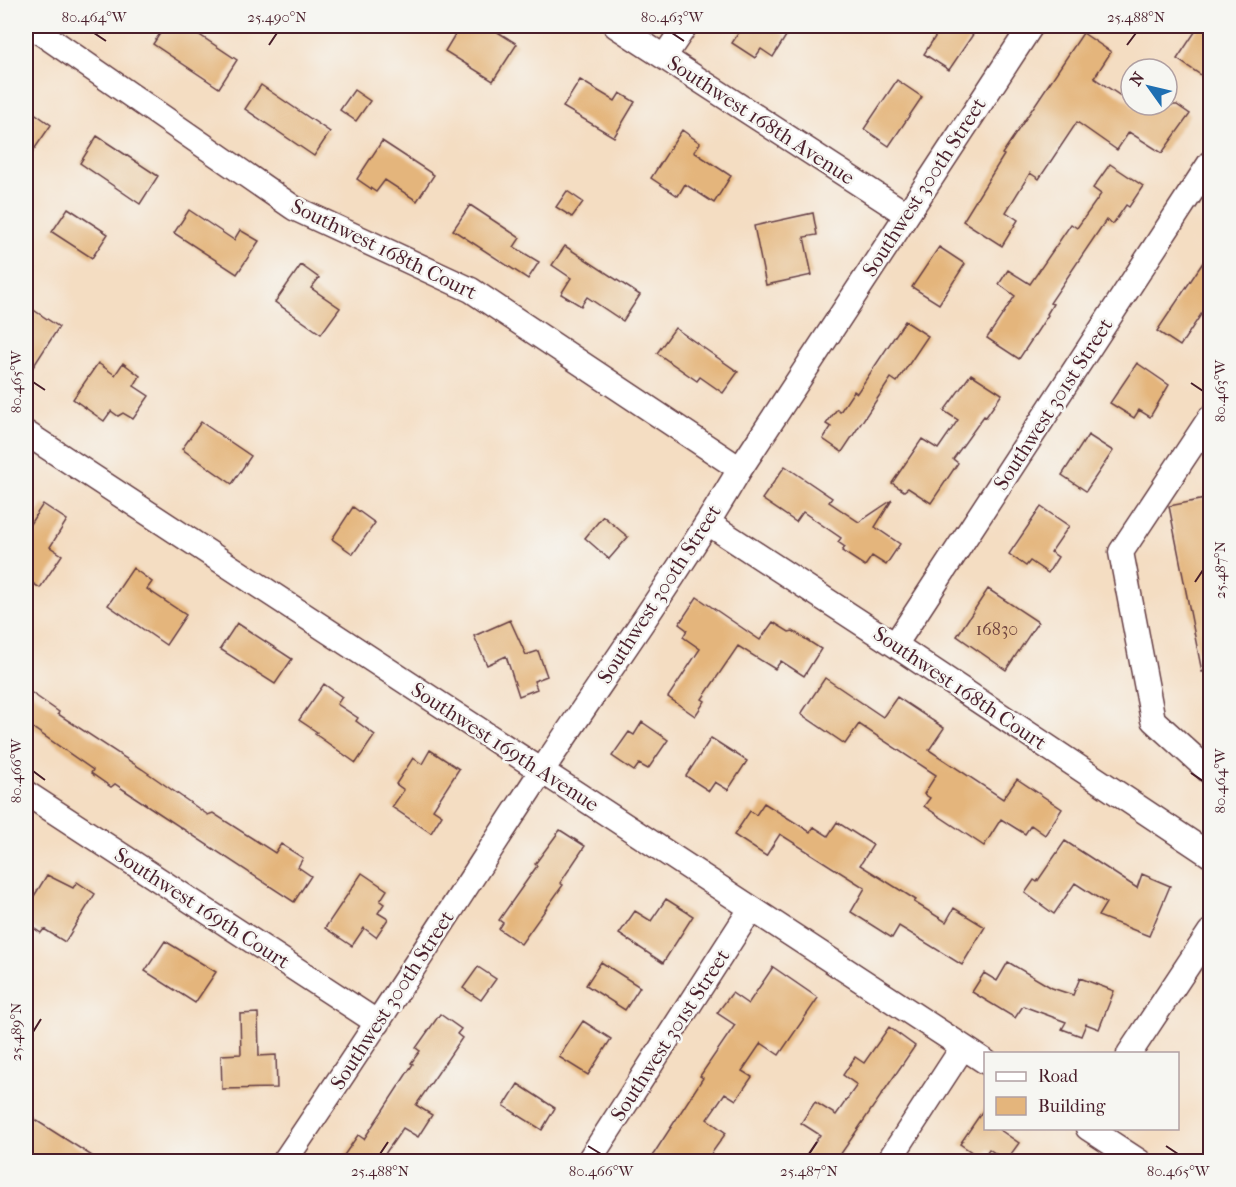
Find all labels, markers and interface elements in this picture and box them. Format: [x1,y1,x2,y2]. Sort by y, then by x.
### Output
text: 80.464°W [61,8,128,26]
text: 25.490°N [247,8,307,26]
text: 80.463°W [641,8,704,26]
text: 25.488°N [1107,8,1166,26]
street label: Southwest 168th Avenue [663,51,859,189]
north arrow [1119,57,1179,117]
text: N [1126,68,1149,89]
street label: Southwest 300th Street [857,93,991,281]
street label: Southwest 168th Court [287,194,481,305]
street label: Southwest 301st Street [988,313,1118,494]
text: 80.465°W [7,349,25,413]
text: 80.463°W [1211,359,1229,422]
street label: Southwest 300th Street [592,500,726,688]
text: 25.487°N [1211,540,1229,599]
house number: 16830 [976,619,1018,640]
street label: Southwest 168th Court [869,621,1051,755]
street label: Southwest 169th Avenue [407,677,603,817]
text: 80.466°W [7,738,25,803]
text: 80.464°W [1211,747,1229,814]
street label: Southwest 169th Court [110,842,294,974]
street label: Southwest 300th Street [325,906,459,1094]
street label: Southwest 301st Street [605,944,735,1125]
text: 25.489°N [7,1002,25,1061]
legend [984,1052,1179,1130]
text: Road [1038,1066,1078,1087]
text: Building [1038,1096,1106,1117]
text: 25.488°N [351,1162,410,1180]
text: 80.466°W [569,1162,634,1180]
text: 25.487°N [780,1162,839,1180]
text: 80.465°W [1147,1162,1211,1180]

